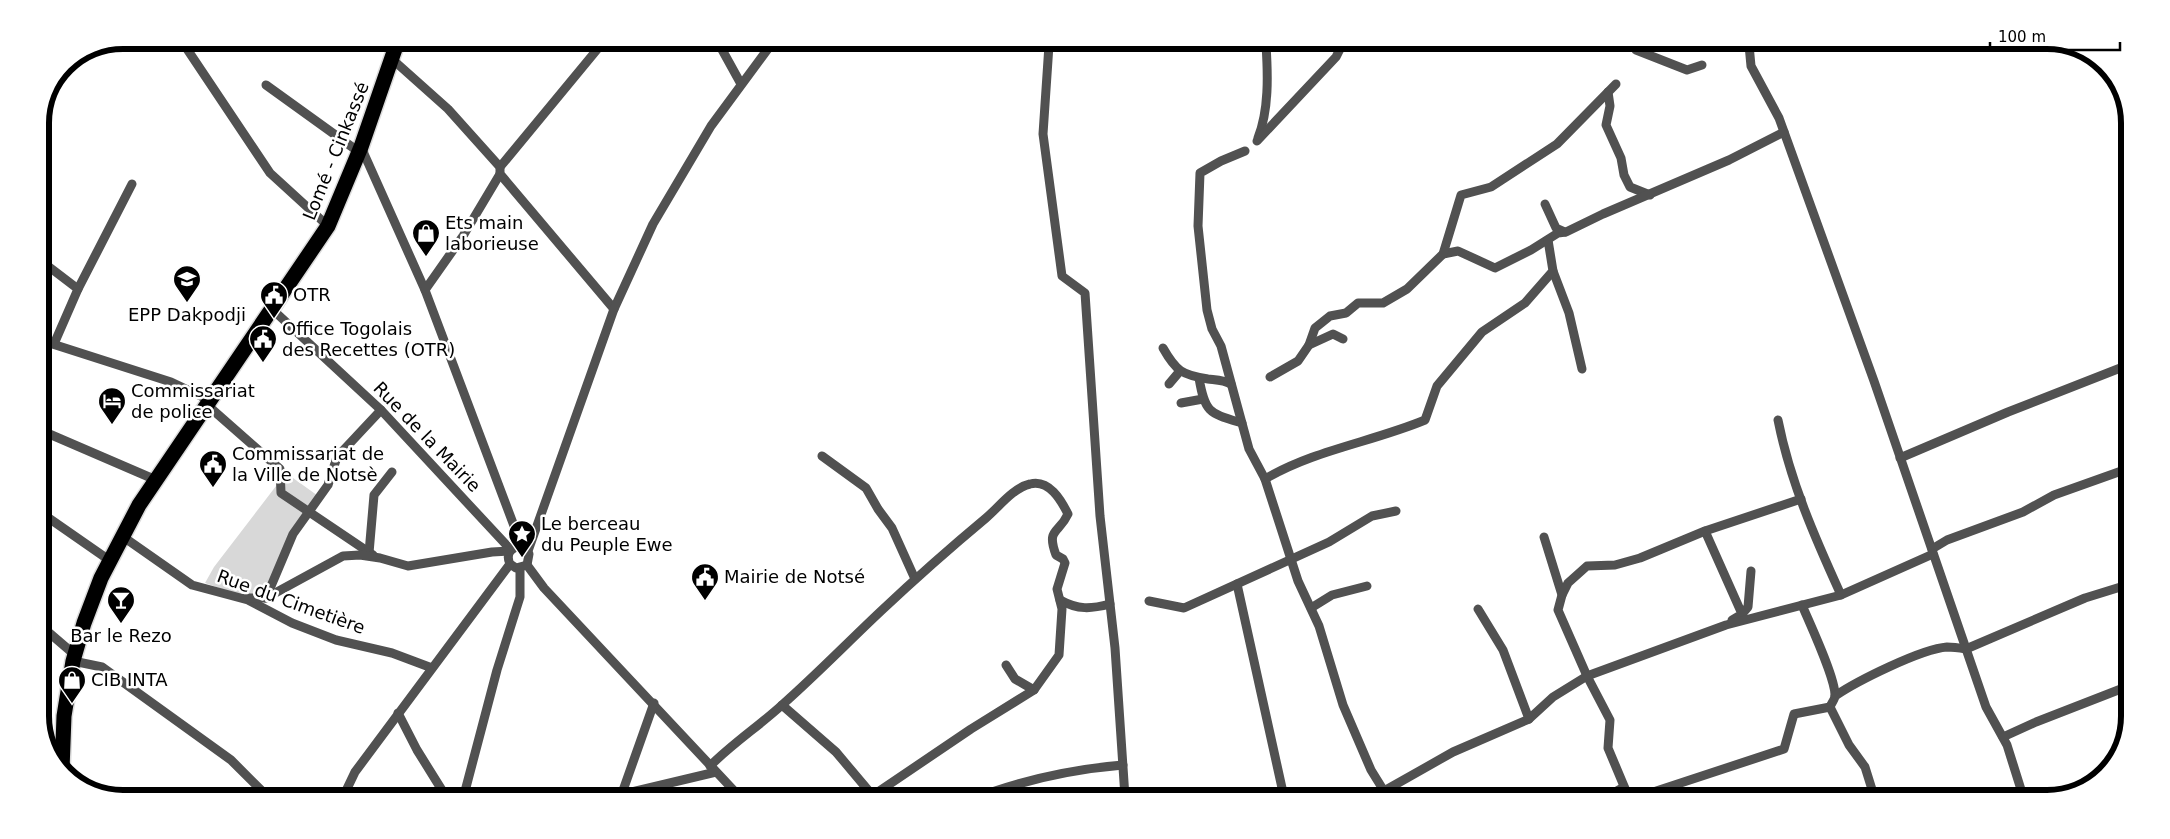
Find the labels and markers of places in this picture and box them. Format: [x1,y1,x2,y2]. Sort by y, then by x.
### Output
place label: Ets main laborieuse [445,212,539,254]
shop icon: Ets main laborieuse [411,218,441,257]
school or university icon: EPP Dakpodji [172,264,202,303]
public building icon: OTR [259,280,289,319]
place label: OTR [293,284,331,305]
place label: EPP Dakpodji [128,304,246,325]
place label: Office Togolais des Recettes (OTR) [282,318,455,360]
public building icon: Office Togolais des Recettes (OTR) [248,324,278,363]
place label: Commissariat de police [131,380,255,422]
hotel icon: Commissariat de police [97,386,127,425]
place label: Commissariat de la Ville de Notsè [232,443,384,485]
public building icon: Commissariat de la Ville de Notsè [198,449,228,488]
place label: Le berceau du Peuple Ewe [541,513,673,555]
place icon: Le berceau du Peuple Ewe [507,519,537,558]
public building icon: Mairie de Notsé [690,562,720,601]
place label: Mairie de Notsé [724,566,865,587]
bar icon: Bar le Rezo [106,585,136,624]
place label: Bar le Rezo [70,625,172,646]
shop icon: CIB INTA [57,665,87,704]
place label: CIB INTA [91,669,168,690]

